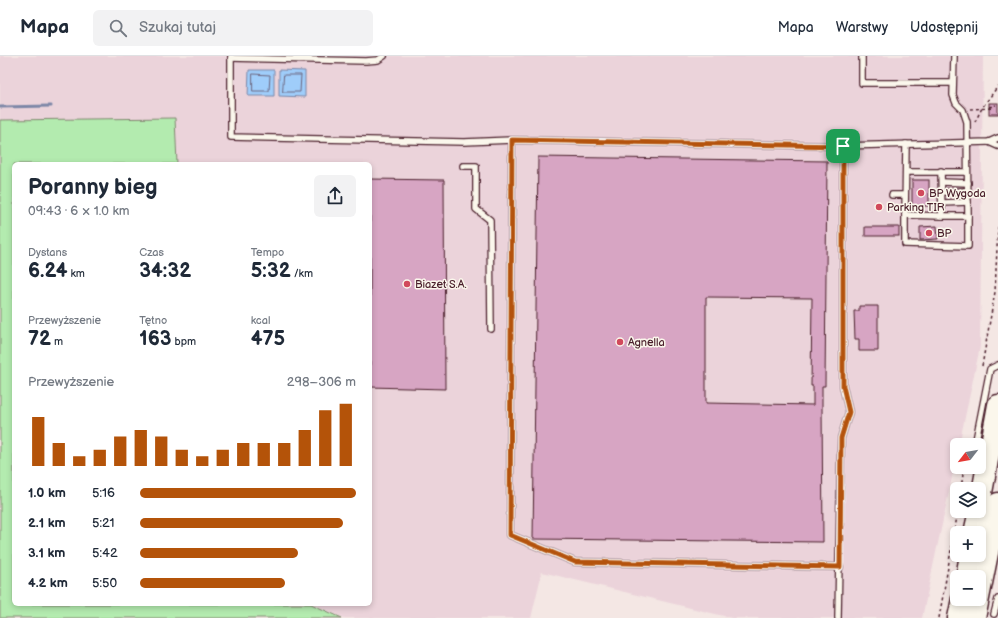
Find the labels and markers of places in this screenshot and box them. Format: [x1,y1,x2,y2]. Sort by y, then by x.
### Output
pin [826,129,860,163]
place label: BP Wygoda [929,187,986,200]
marker: BP Wygoda [916,188,926,198]
place label: Parking TIR [887,201,945,214]
marker: Parking TIR [874,202,884,212]
place label: BP [937,227,952,240]
marker: BP [924,228,934,238]
place label: Biazet S.A. [415,278,467,291]
marker: Biazet S.A. [402,279,412,289]
place label: Agnella [628,336,665,349]
marker: Agnella [615,337,625,347]

